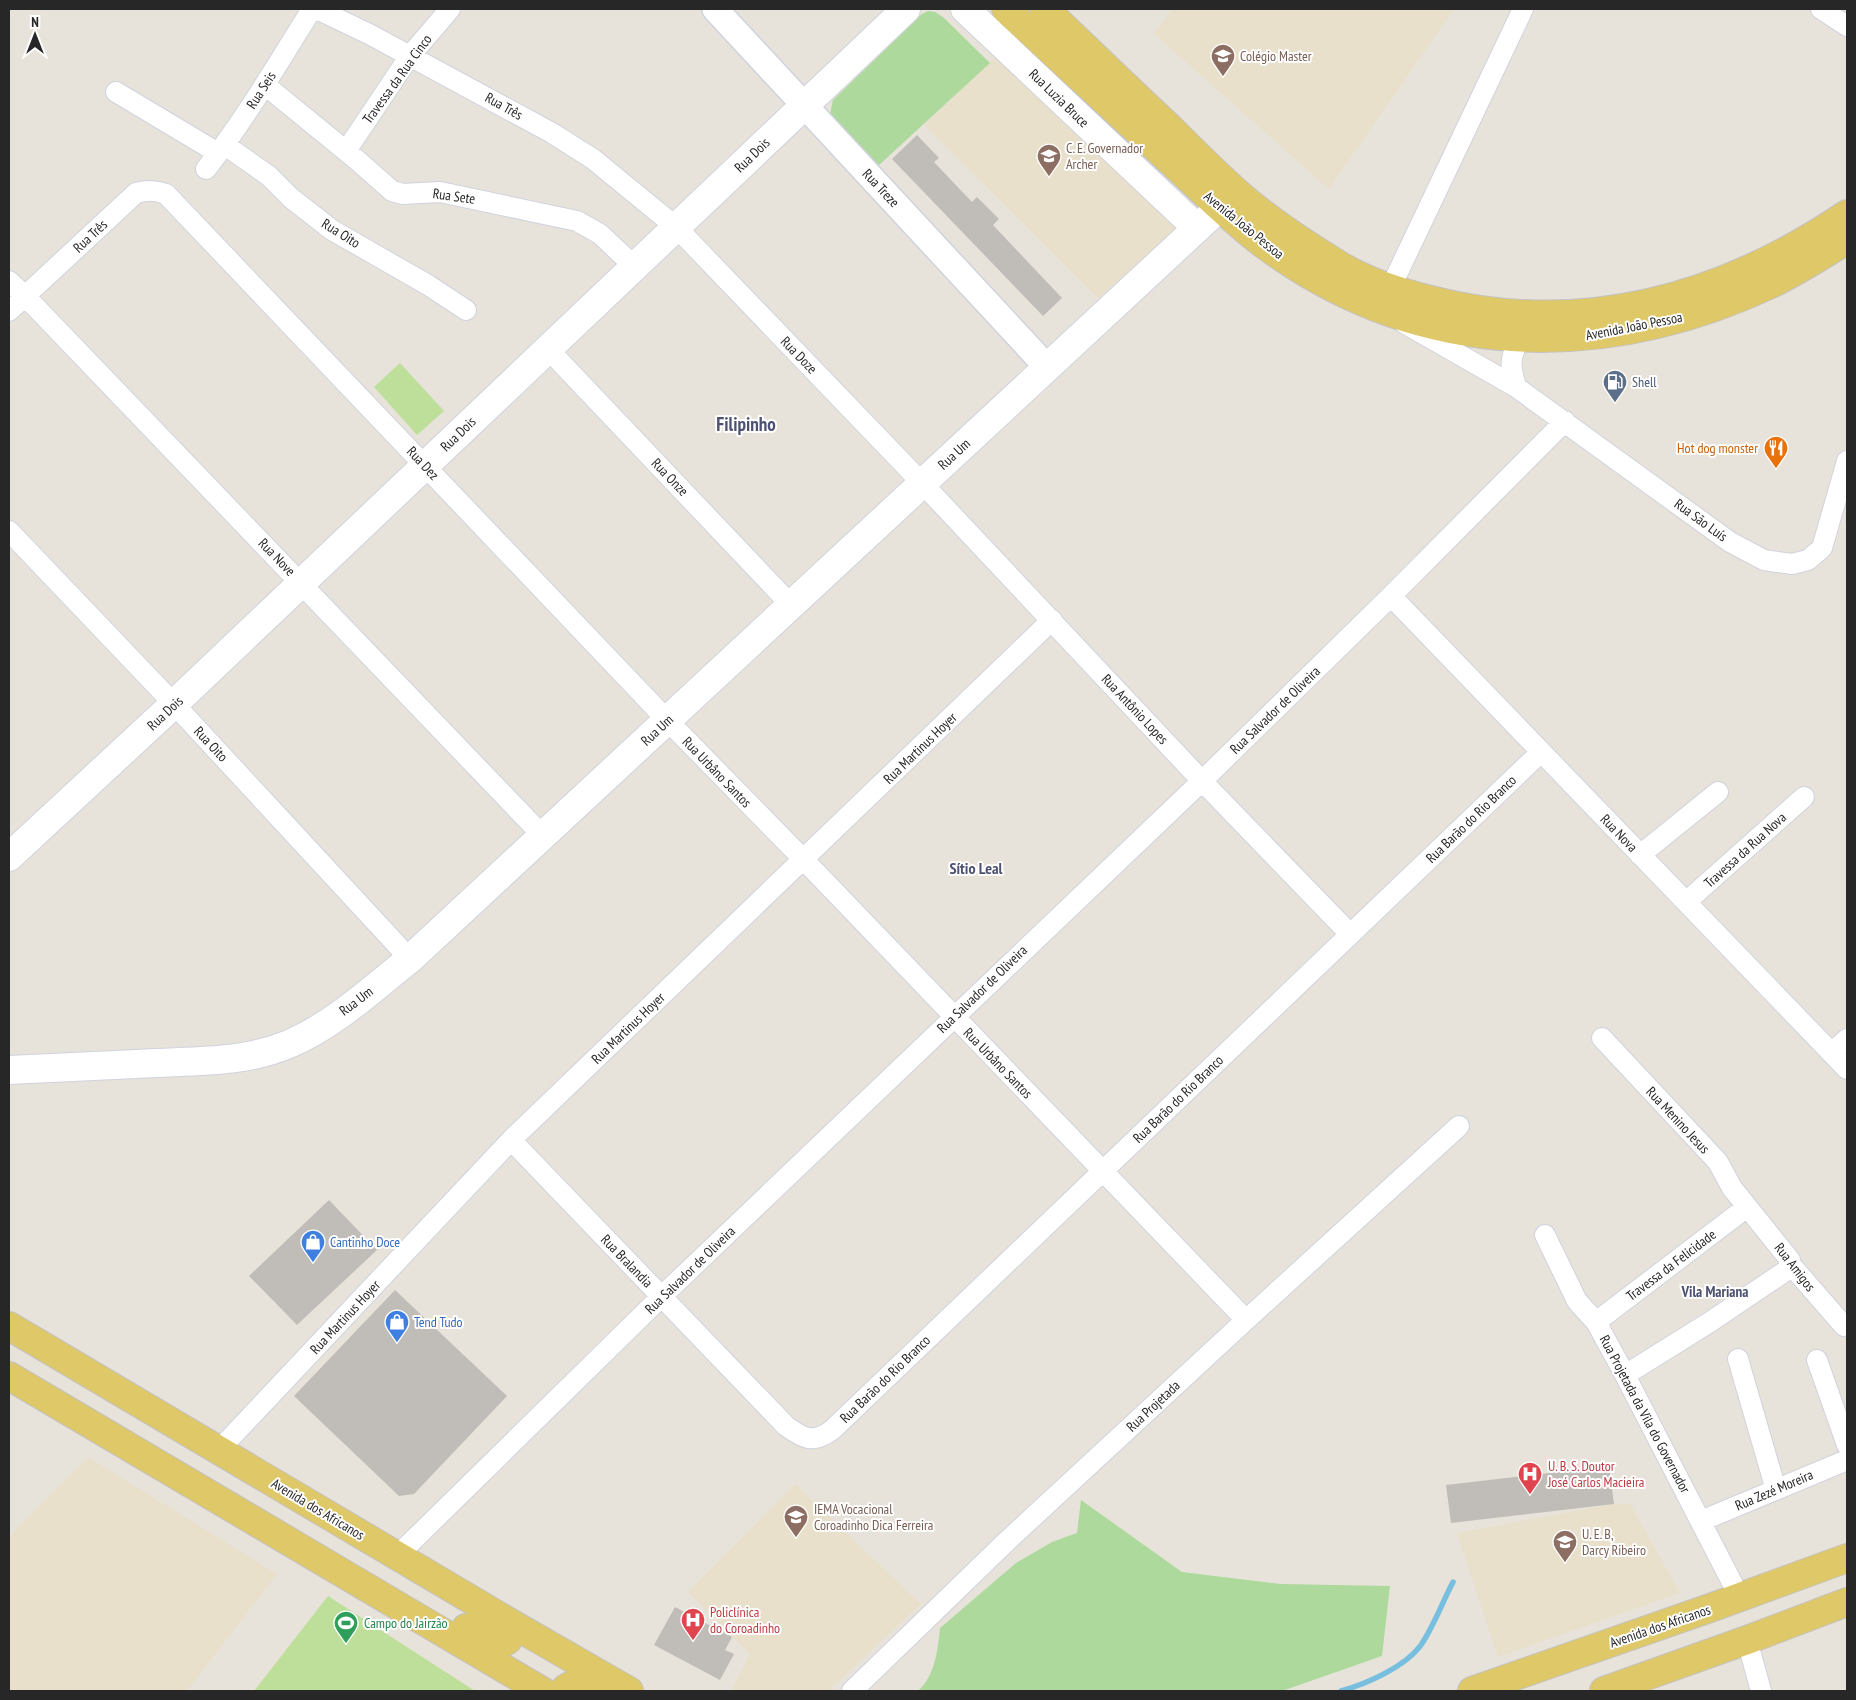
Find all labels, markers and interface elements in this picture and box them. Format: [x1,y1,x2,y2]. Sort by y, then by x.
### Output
north arrow [10,10,60,60]
text: N [31,13,39,31]
street label: Travessa da Rua Cinco [359,31,435,127]
school or university icon: Colégio Master [1210,43,1236,77]
place label: Colégio Master [1240,47,1312,65]
street label: Rua Luzia Bruce [1025,65,1093,131]
street label: Rua Seis [242,68,280,112]
street label: Rua Três [482,88,526,124]
street label: Rua Dois [730,134,774,176]
place label: C. E. Governador Archer [1066,139,1143,173]
school or university icon: C. E. Governador Archer [1036,143,1062,177]
street label: Rua Treze [859,165,903,211]
street label: Rua Sete [432,184,477,208]
street label: Avenida João Pessoa [1200,187,1288,263]
street label: Rua Oito [318,214,364,252]
street label: Rua Três [69,215,111,256]
street label: Avenida João Pessoa [1584,308,1684,344]
street label: Rua Doze [777,332,821,378]
fuel station icon: Shell [1602,369,1628,403]
place label: Shell [1632,373,1657,391]
district label: Filipinho [716,412,776,436]
street label: Rua Dois [436,413,480,455]
street label: Rua Um [934,435,974,473]
restaurant icon: Hot dog monster [1763,435,1789,469]
place label: Hot dog monster [1677,439,1758,457]
street label: Rua Dez [403,442,443,484]
street label: Rua Onze [648,454,693,500]
street label: Rua São Luís [1671,495,1731,545]
street label: Rua Nove [255,534,300,580]
street label: Rua Salvador de Oliveira [1226,662,1324,758]
street label: Rua Antônio Lopes [1098,670,1172,748]
street label: Rua Dois [143,692,187,734]
street label: Rua Martinus Hoyer [880,708,961,788]
street label: Rua Um [637,711,677,749]
street label: Rua Oito [190,723,232,765]
street label: Rua Urbâno Santos [679,733,755,811]
street label: Rua Barão do Rio Branco [1422,771,1520,867]
street label: Travessa da Rua Nova [1700,808,1790,892]
street label: Rua Nova [1597,810,1641,856]
district label: Sítio Leal [950,858,1003,878]
street label: Rua Salvador de Oliveira [933,941,1031,1037]
street label: Rua Um [335,982,377,1020]
street label: Rua Martinus Hoyer [588,988,669,1068]
street label: Rua Urbâno Santos [960,1024,1036,1102]
street label: Rua Barão do Rio Branco [1129,1051,1227,1147]
street label: Rua Menino Jesus [1642,1083,1714,1157]
street label: Rua Salvador de Oliveira [641,1222,739,1318]
street label: Travessa da Felicidade [1623,1225,1720,1305]
shop icon: Cantinho Doce [300,1229,326,1263]
street label: Rua Bralandia [597,1231,657,1291]
place label: Cantinho Doce [330,1233,400,1251]
street label: Rua Amigos [1770,1239,1820,1295]
street label: Rua Martinus Hoyer [306,1276,384,1358]
district label: Vila Mariana [1681,1282,1748,1301]
shop icon: Tend Tudo [384,1309,410,1343]
place label: Tend Tudo [414,1313,463,1331]
street label: Rua Barão do Rio Branco [836,1331,934,1427]
street label: Rua Projetada da Vila do Governador [1596,1332,1694,1496]
street label: Rua Projetada [1122,1377,1184,1435]
place label: U. B. S. Doutor José Carlos Macieira [1547,1457,1644,1491]
hospital icon: U. B. S. Doutor José Carlos Macieira [1517,1461,1543,1495]
street label: Rua Zezé Moreira [1732,1465,1816,1515]
street label: Avenida dos Africanos [268,1474,368,1544]
place label: IEMA Vocacional Coroadinho Dica Ferreira [814,1500,933,1534]
school or university icon: IEMA Vocacional Coroadinho Dica Ferreira [783,1504,809,1538]
place label: U. E. B, Darcy Ribeiro [1582,1525,1646,1559]
school or university icon: U. E. B, Darcy Ribeiro [1552,1529,1578,1563]
street label: Avenida dos Africanos [1607,1600,1713,1652]
place label: Policlínica do Coroadinho [710,1603,780,1637]
hospital icon: Policlínica do Coroadinho [680,1607,706,1641]
sports icon: Campo do Jairzão [333,1610,359,1644]
place label: Campo do Jairzão [364,1614,448,1632]

